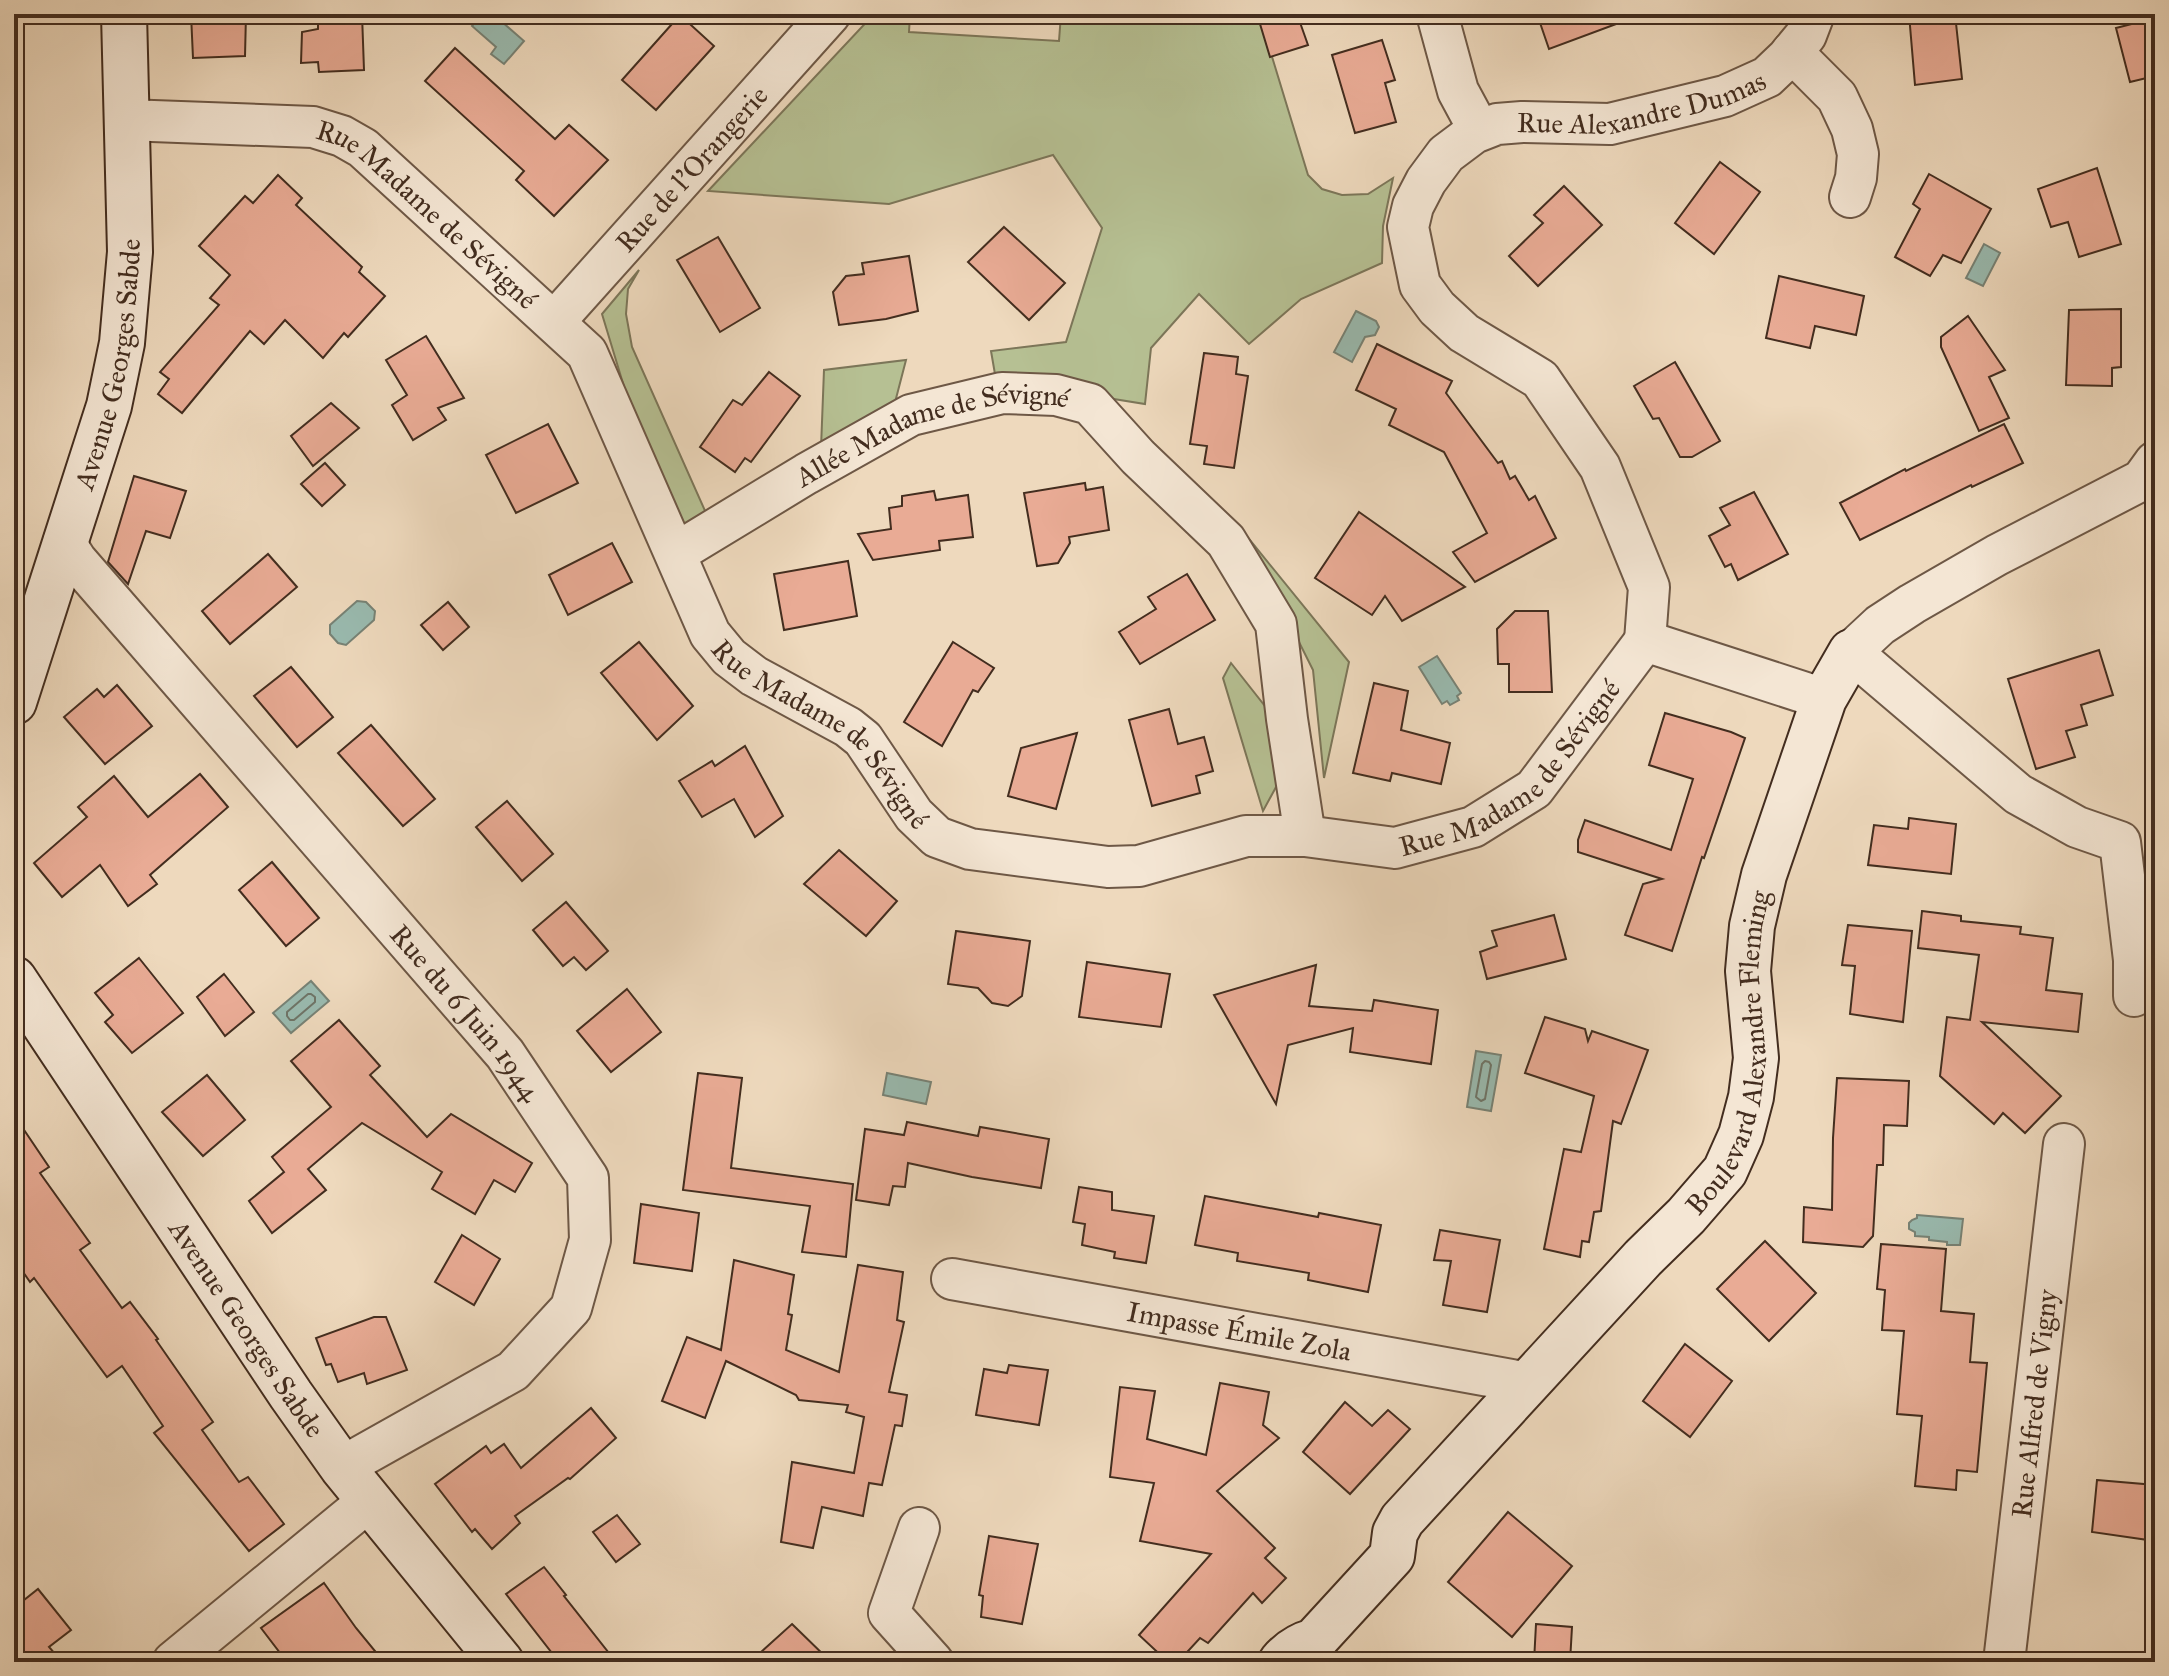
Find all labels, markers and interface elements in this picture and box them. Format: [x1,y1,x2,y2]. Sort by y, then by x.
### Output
street label: Rue Alexandre Dumas [1517,63,1771,142]
street label: Rue de l'Orangerie [608,78,776,259]
street label: Rue Madame de Sévigné [312,112,545,317]
street label: Avenue Georges Sabde [66,238,148,495]
street label: Allée Madame de Sévigné [788,376,1074,495]
street label: Rue Madame de Sévigné [704,632,936,837]
street label: Rue Madame de Sévigné [1395,673,1628,864]
street label: Boulevard Alexandre Fleming [1678,886,1778,1222]
street label: Rue du 6 Juin 1944 [382,917,549,1109]
street label: Avenue Georges Sabde [161,1212,333,1444]
street label: Rue Alfred de Vigny [2004,1287,2065,1520]
street label: Impasse Émile Zola [1124,1294,1354,1369]

